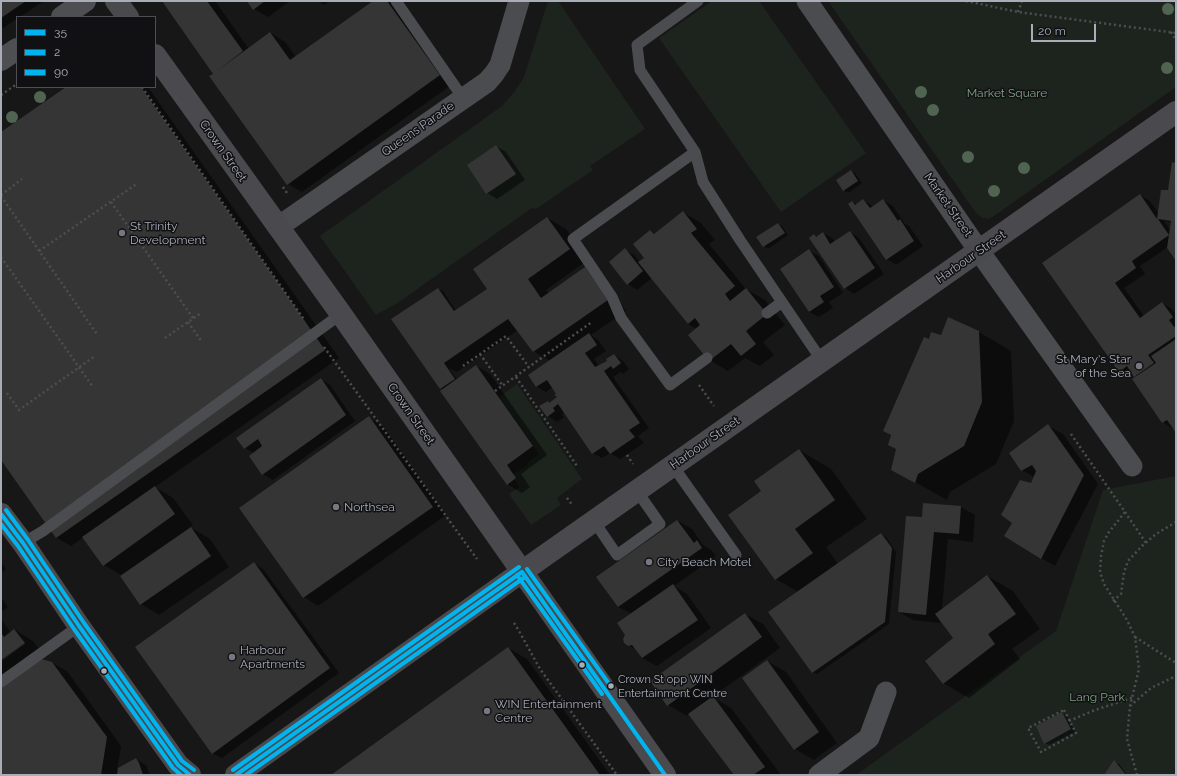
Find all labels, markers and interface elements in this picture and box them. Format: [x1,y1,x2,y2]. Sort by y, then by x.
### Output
legend [16,16,156,88]
scale bar [1033,16,1098,42]
text: 20 m [1038,24,1066,38]
text: 35 [54,25,67,39]
text: 2 [54,45,60,59]
text: 90 [54,65,68,79]
park label: Market Square [967,86,1047,100]
street label: Queens Parade [379,99,457,159]
street label: Crown Street [196,117,250,185]
street label: Market Street [921,170,975,240]
place label: St Trinity Development [130,219,206,247]
marker: St Trinity Development [117,228,127,238]
street label: Harbour Street [933,228,1009,286]
place label: St Mary's Star of the Sea [1056,352,1131,380]
marker: St Mary's Star of the Sea [1134,361,1144,371]
street label: Crown Street [384,380,438,448]
street label: Harbour Street [667,414,743,472]
place label: Northsea [344,500,395,514]
marker: Northsea [331,502,341,512]
place label: City Beach Motel [657,555,751,569]
marker: City Beach Motel [644,557,654,567]
place label: Harbour Apartments [240,643,305,671]
marker: Harbour Apartments [227,652,237,662]
unlabelled marker [577,660,587,670]
unlabelled marker [99,666,109,676]
place label: Crown St opp WIN Entertainment Centre [618,673,727,699]
marker: Crown St opp WIN Entertainment Centre [606,681,616,691]
park label: Lang Park [1069,690,1125,704]
place label: WIN Entertainment Centre [495,697,601,725]
marker: WIN Entertainment Centre [482,706,492,716]

